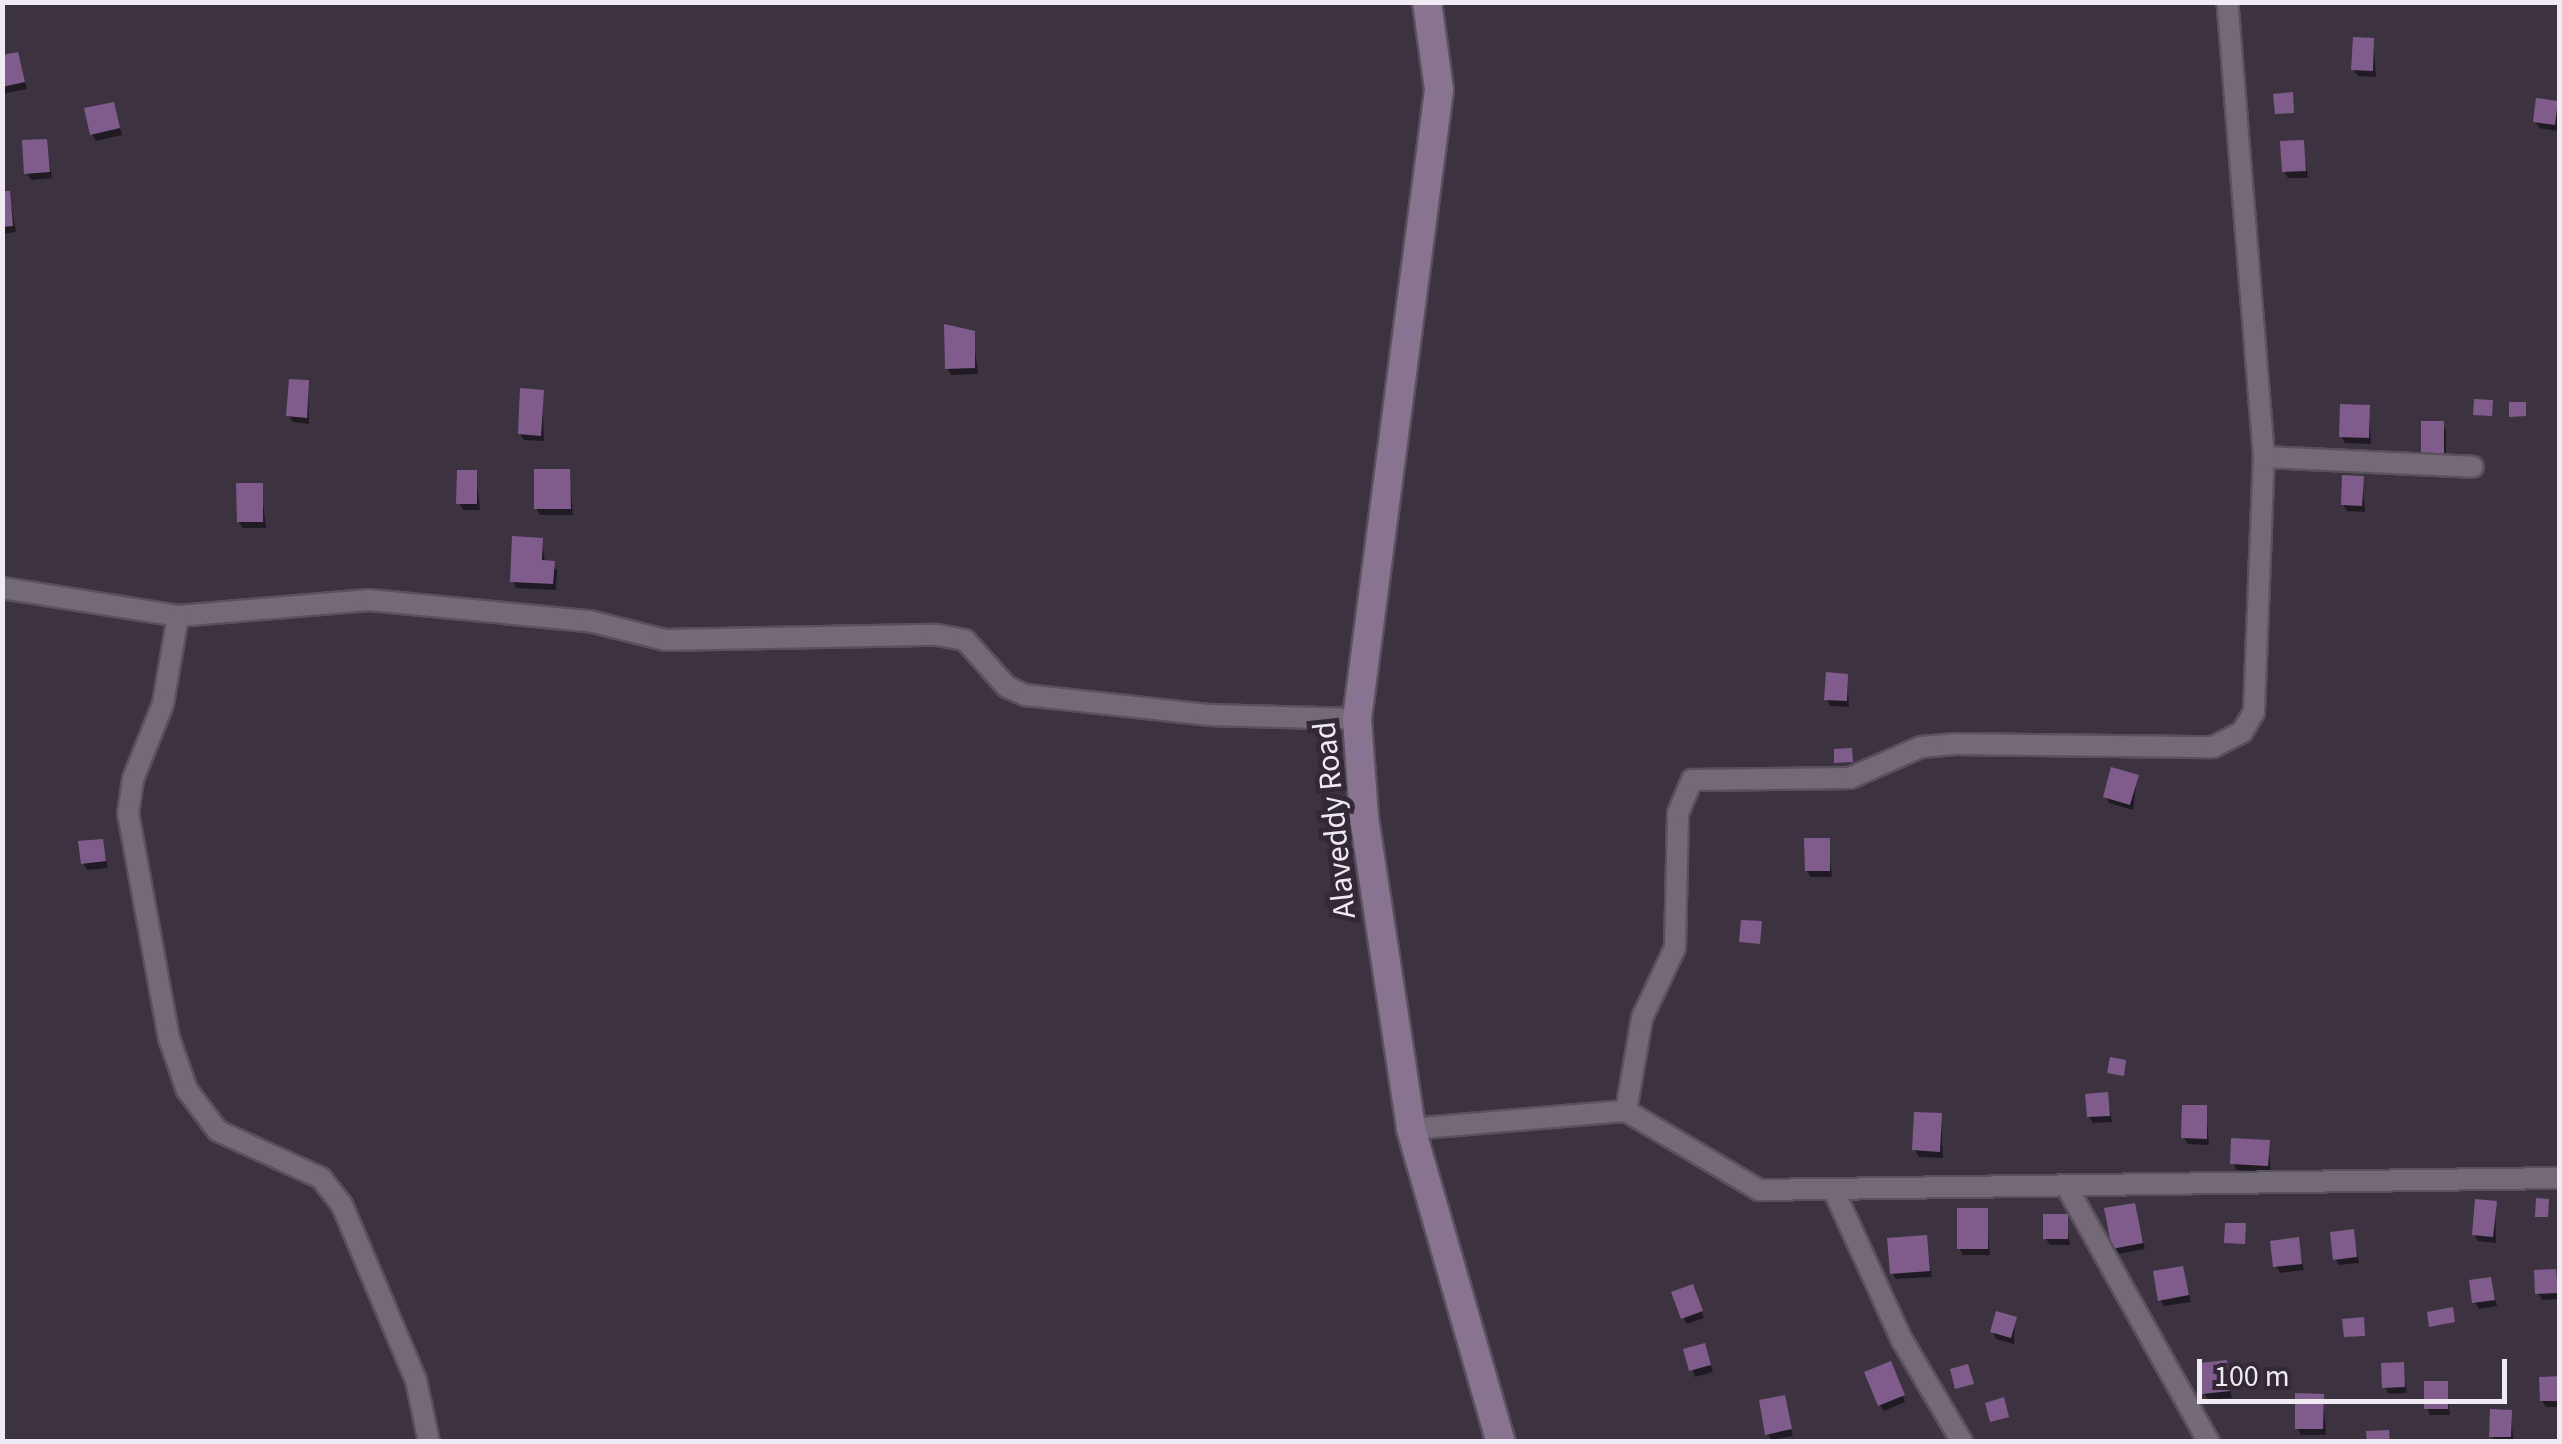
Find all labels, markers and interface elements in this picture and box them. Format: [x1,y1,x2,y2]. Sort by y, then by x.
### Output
street label: Alaveddy Road [1306,720,1364,920]
scale bar [2202,1339,2512,1401]
text: 100 m [2214,1355,2290,1398]

